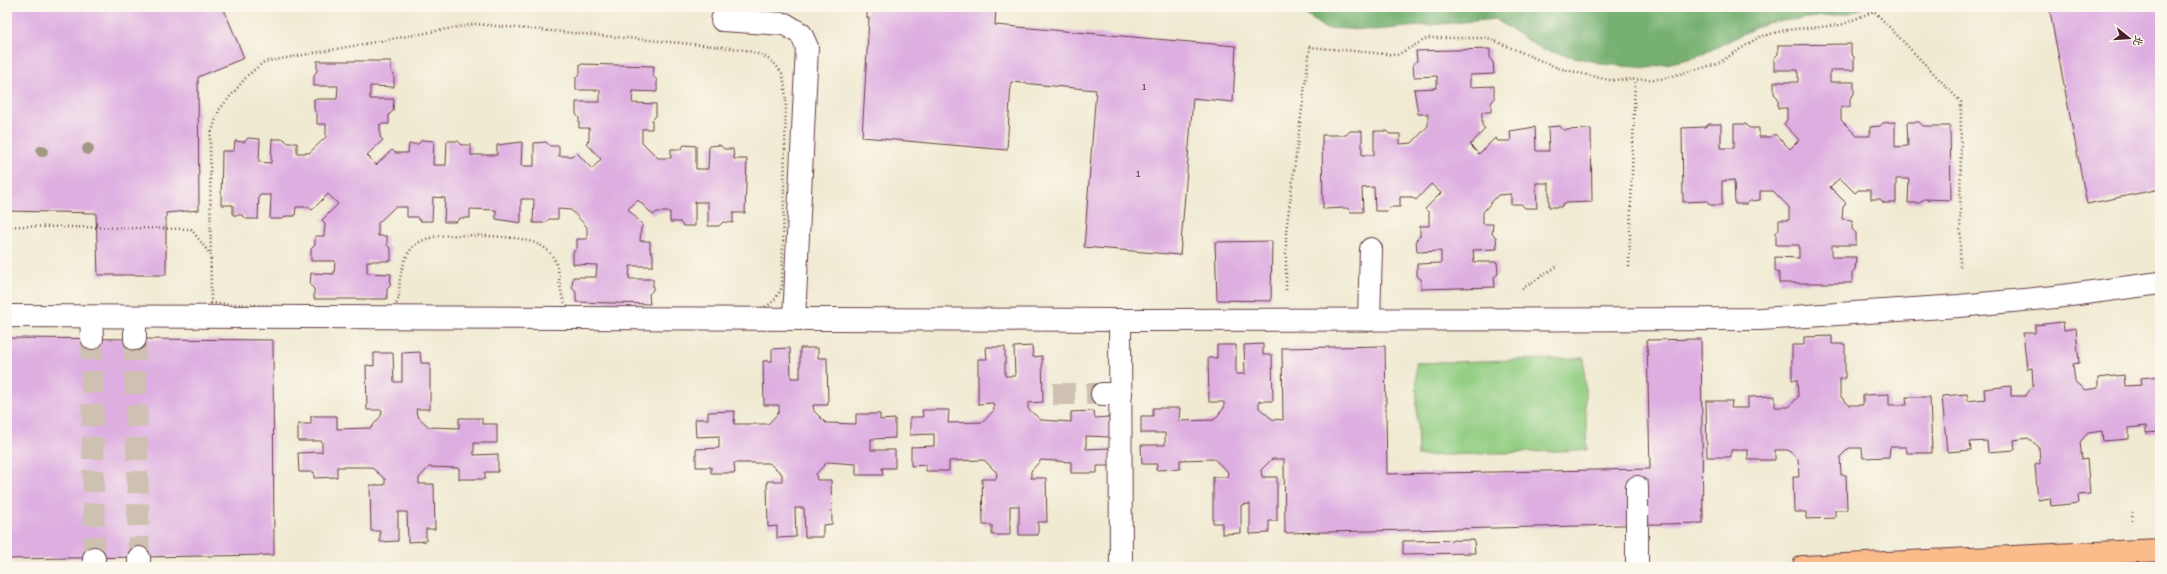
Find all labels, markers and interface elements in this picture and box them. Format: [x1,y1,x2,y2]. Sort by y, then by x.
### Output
north arrow [2109,18,2149,58]
text: 北 [2130,34,2146,48]
house number: 1 [1142,80,1147,93]
house number: 1 [1136,167,1141,180]

